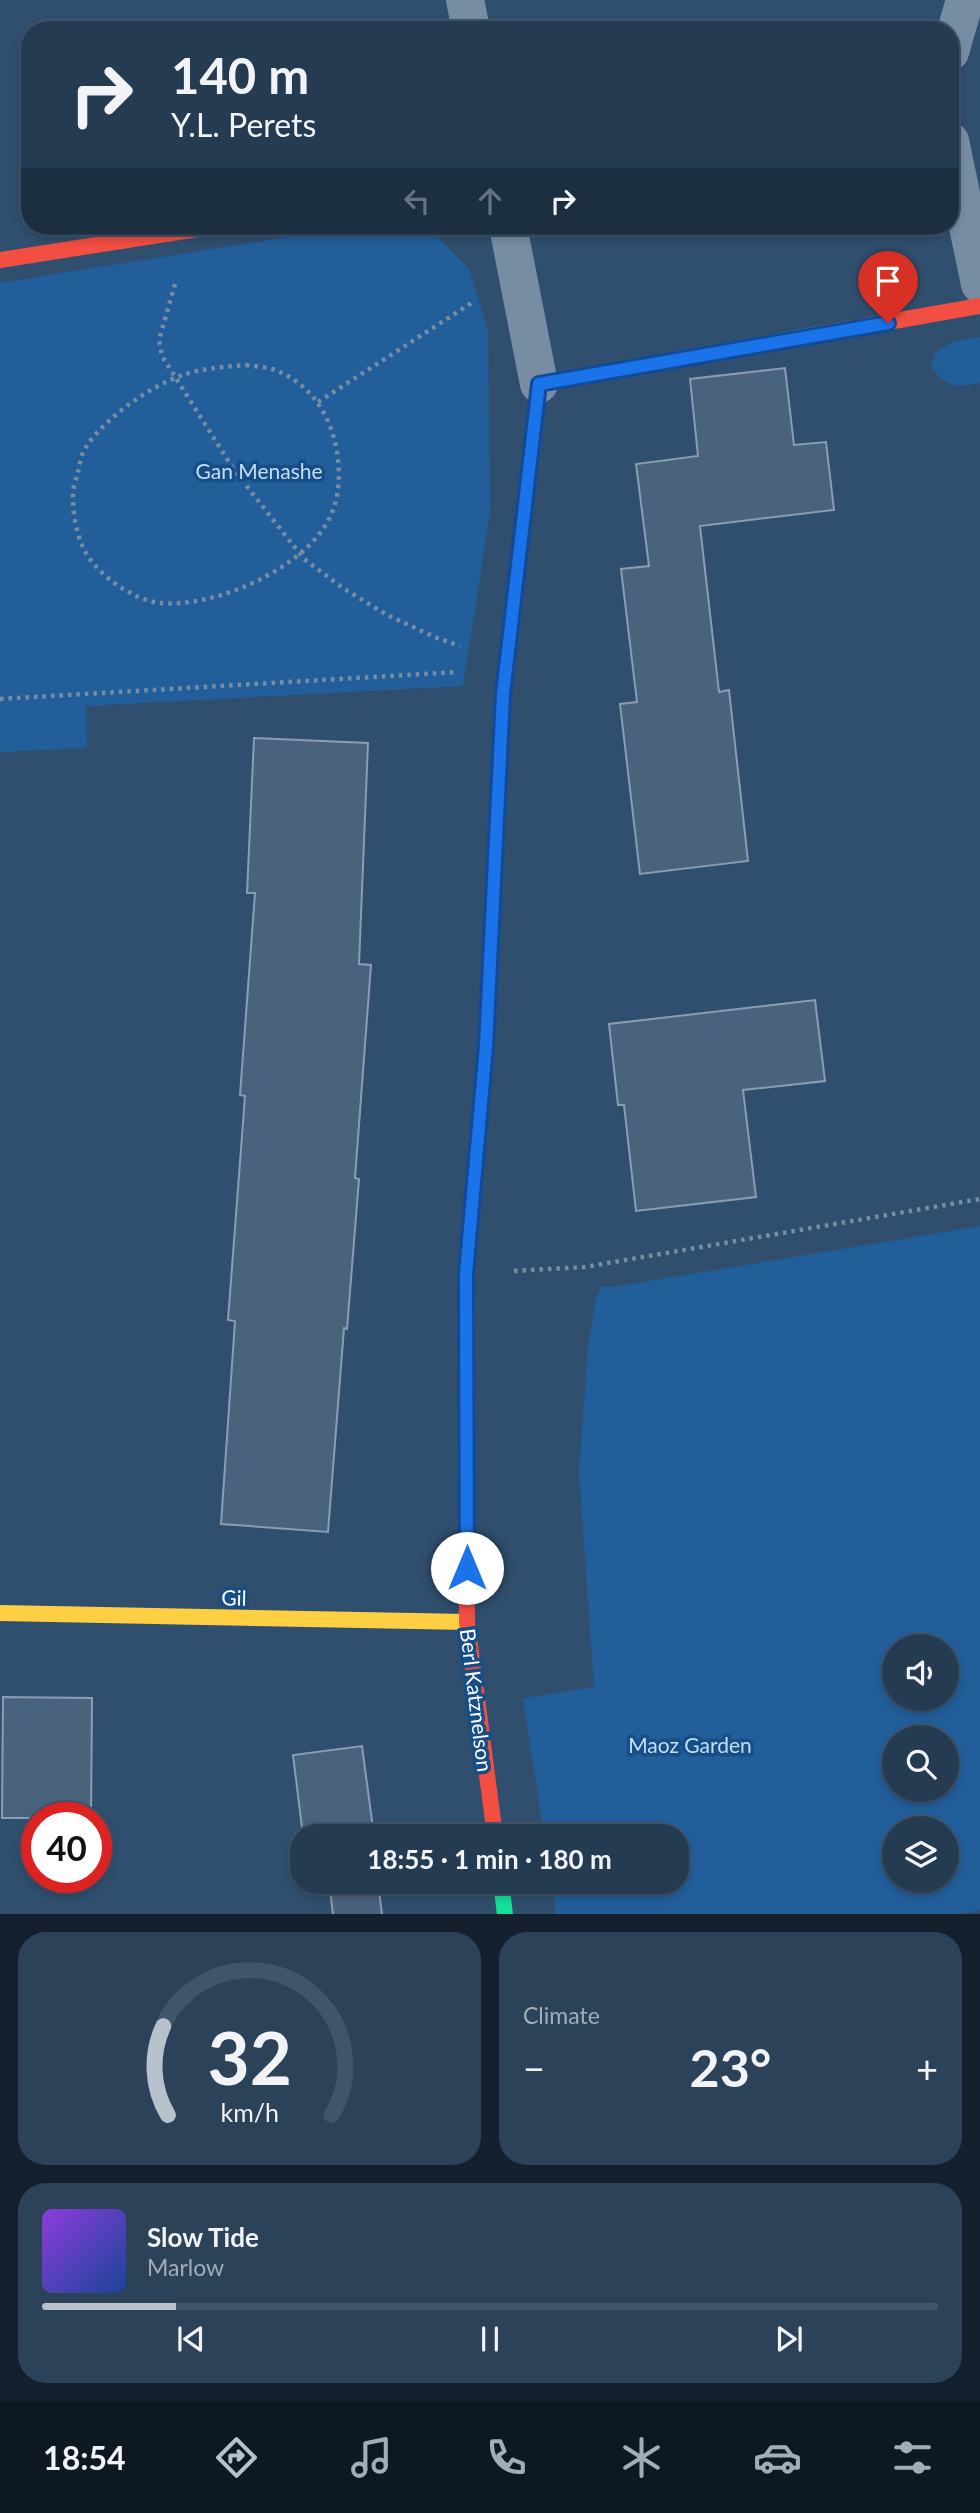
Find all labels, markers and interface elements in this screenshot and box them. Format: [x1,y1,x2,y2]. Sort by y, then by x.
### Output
text: 140 m [171,46,309,104]
icon: right [56,49,147,140]
text: Y.L. Perets [171,105,316,144]
icon: left [398,182,436,220]
icon: ahead [471,182,509,220]
icon: right [544,182,582,220]
pin [858,251,918,323]
icon: arrive [869,262,907,300]
park label: Gan Menashe [195,458,323,483]
position arrow [430,1531,504,1605]
street label: Gil [221,1584,247,1610]
street label: Berl Katznelson [456,1627,498,1773]
map controls [882,1634,959,1893]
button: sound [882,1634,959,1711]
button: search [882,1725,959,1802]
park label: Maoz Garden [628,1732,752,1757]
speed limit sign: 40 [21,1802,112,1893]
button: layers [882,1816,959,1893]
text: 18:55 · 1 min · 180 m [367,1843,612,1875]
text: Climate [523,2001,600,2029]
text: 32 [207,2013,292,2101]
text: 23° [690,2036,771,2098]
text: − [523,2045,545,2091]
text: + [916,2045,938,2091]
text: km/h [220,2096,279,2126]
text: Slow Tide [147,2221,259,2253]
text: Marlow [147,2253,224,2281]
icon: previous [172,2320,210,2358]
icon: pause [471,2320,509,2358]
icon: next [770,2320,808,2358]
icon: directions [212,2433,261,2482]
icon: music [347,2433,396,2482]
icon: phone [482,2433,531,2482]
icon: climate [617,2433,666,2482]
icon: car [753,2433,802,2482]
icon: filters [888,2433,937,2482]
text: 18:54 [43,2438,126,2477]

